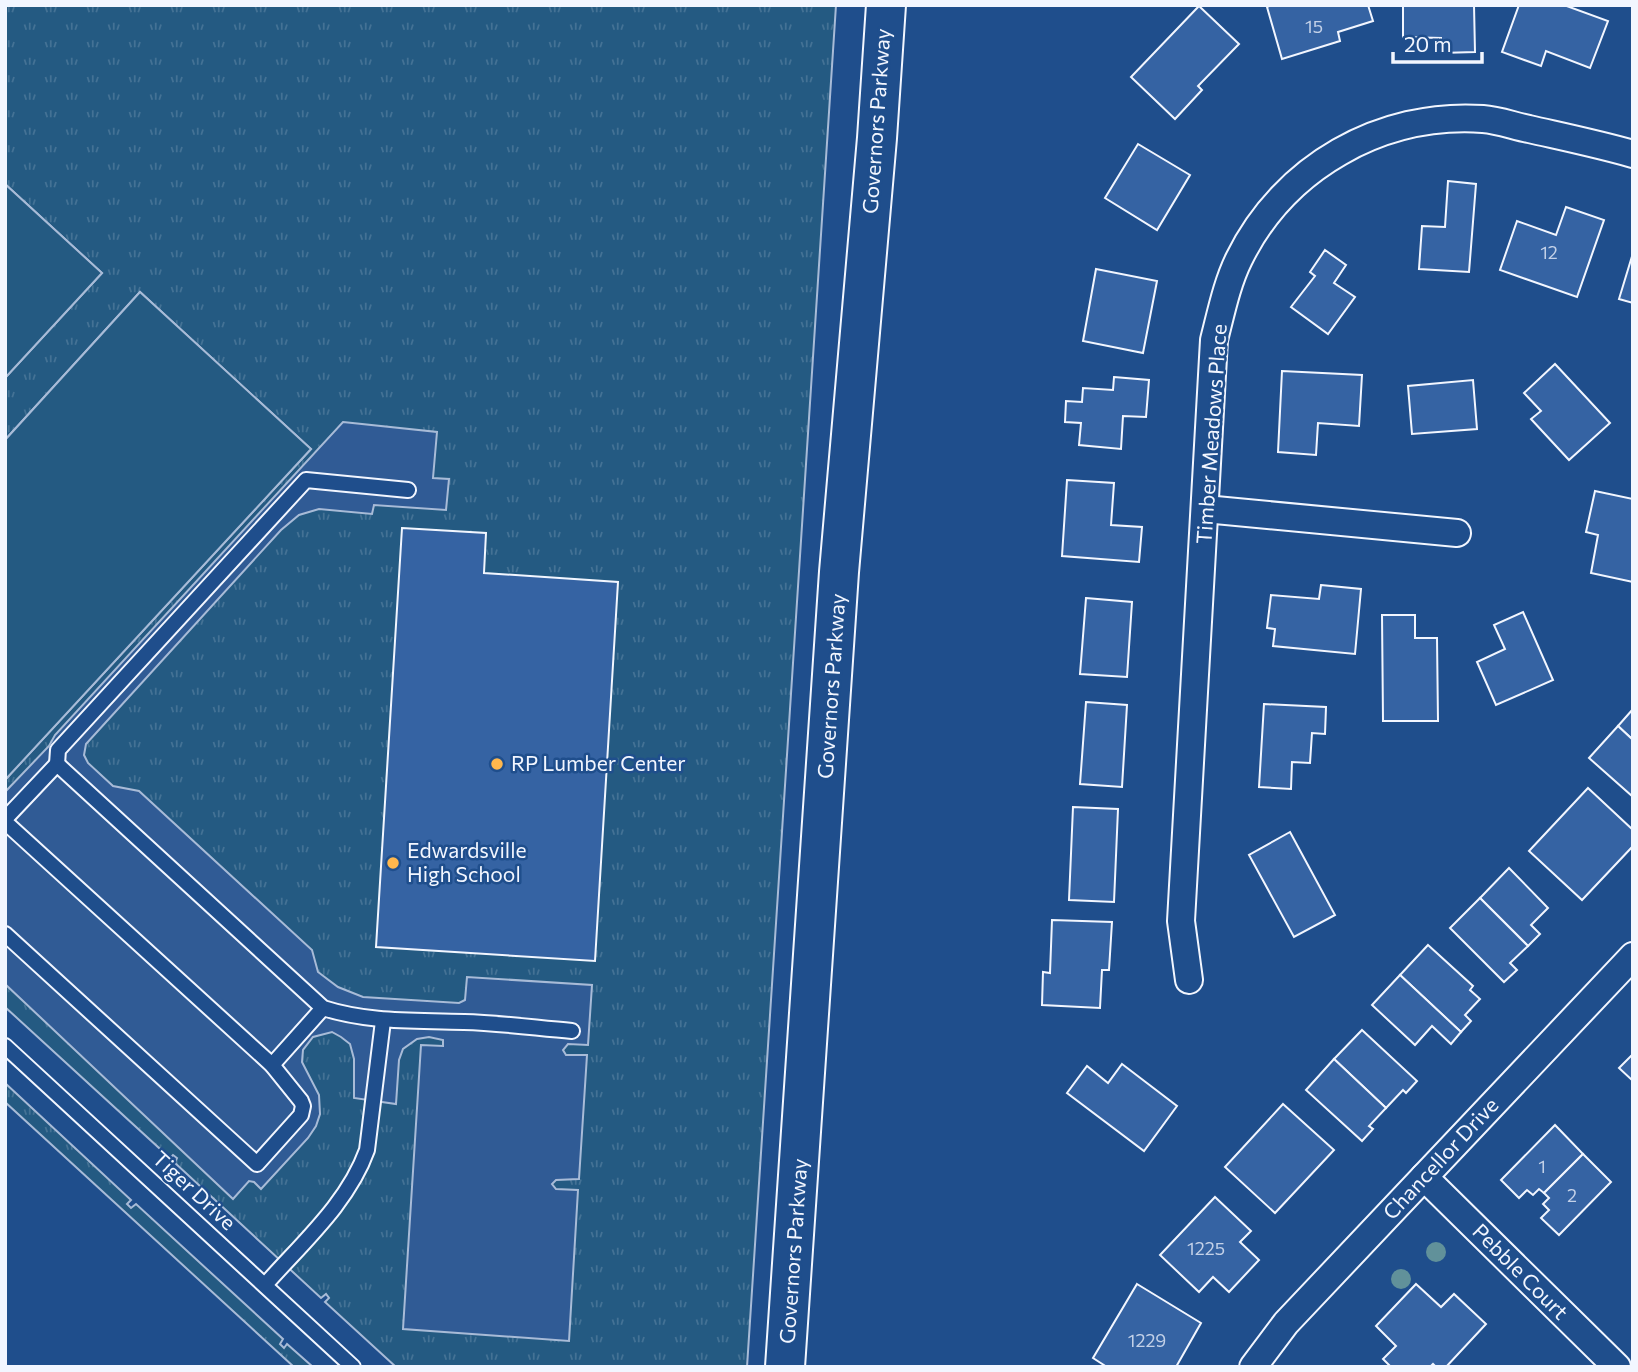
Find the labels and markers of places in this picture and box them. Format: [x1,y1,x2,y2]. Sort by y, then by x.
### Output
place label: RP Lumber Center [511,750,686,775]
marker: RP Lumber Center [489,756,505,772]
place label: Edwardsville High School [407,837,527,886]
marker: Edwardsville High School [385,855,401,871]

